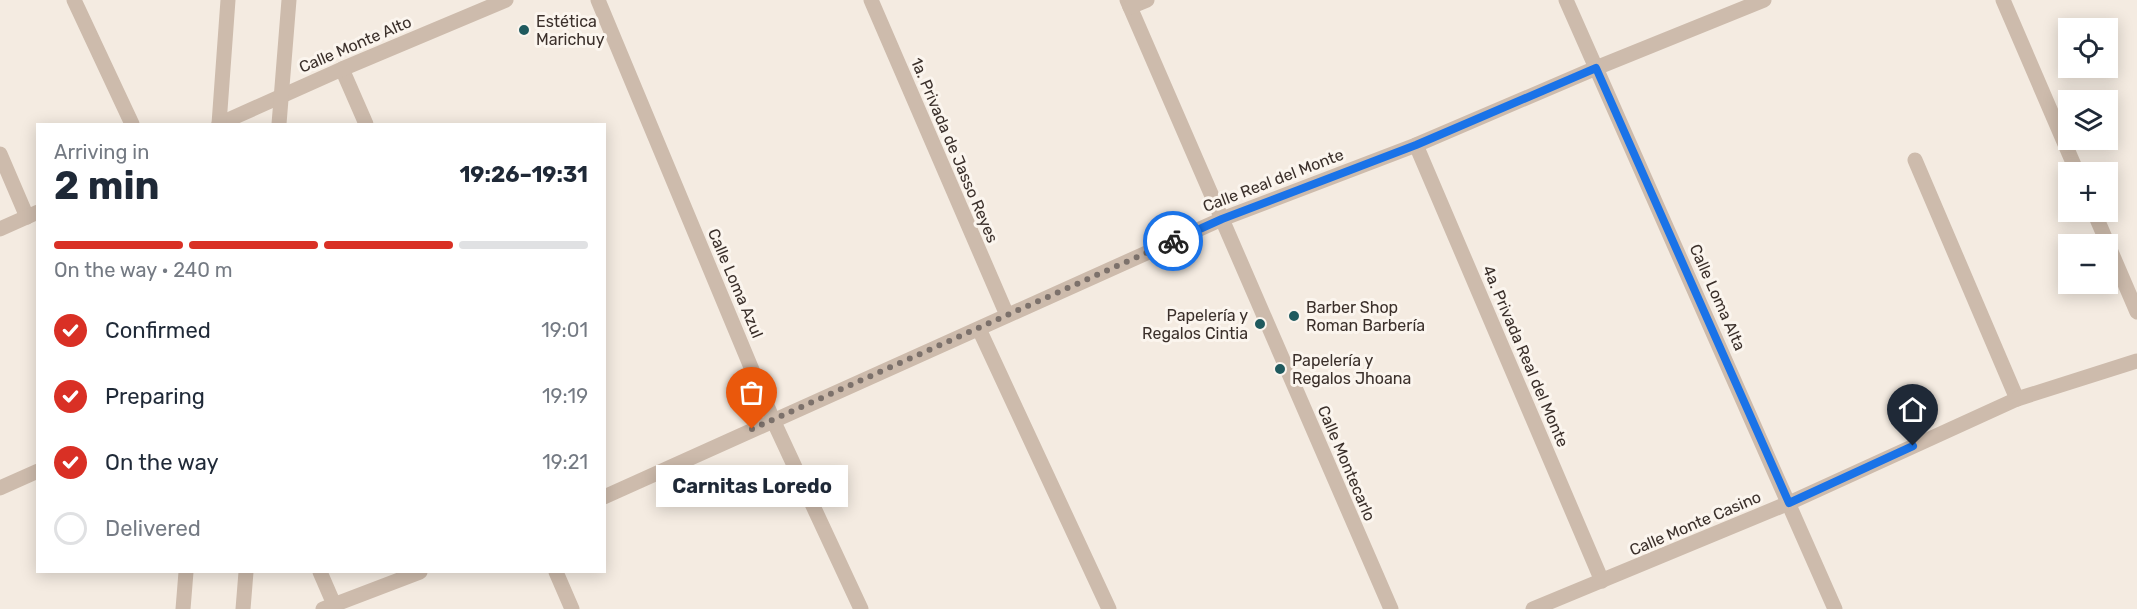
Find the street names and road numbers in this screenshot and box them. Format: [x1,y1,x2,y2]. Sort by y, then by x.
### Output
street label: Calle Monte Alto [296,12,414,77]
street label: 1a. Privada de Jasso Reyes [907,55,1002,245]
street label: Calle Real del Monte [1200,145,1346,216]
street label: Calle Loma Azul [704,226,767,341]
street label: Calle Loma Alta [1686,241,1749,353]
street label: 4a. Privada Real del Monte [1479,262,1573,450]
street label: Calle Montecarlo [1314,403,1379,524]
street label: Calle Monte Casino [1627,487,1764,560]

